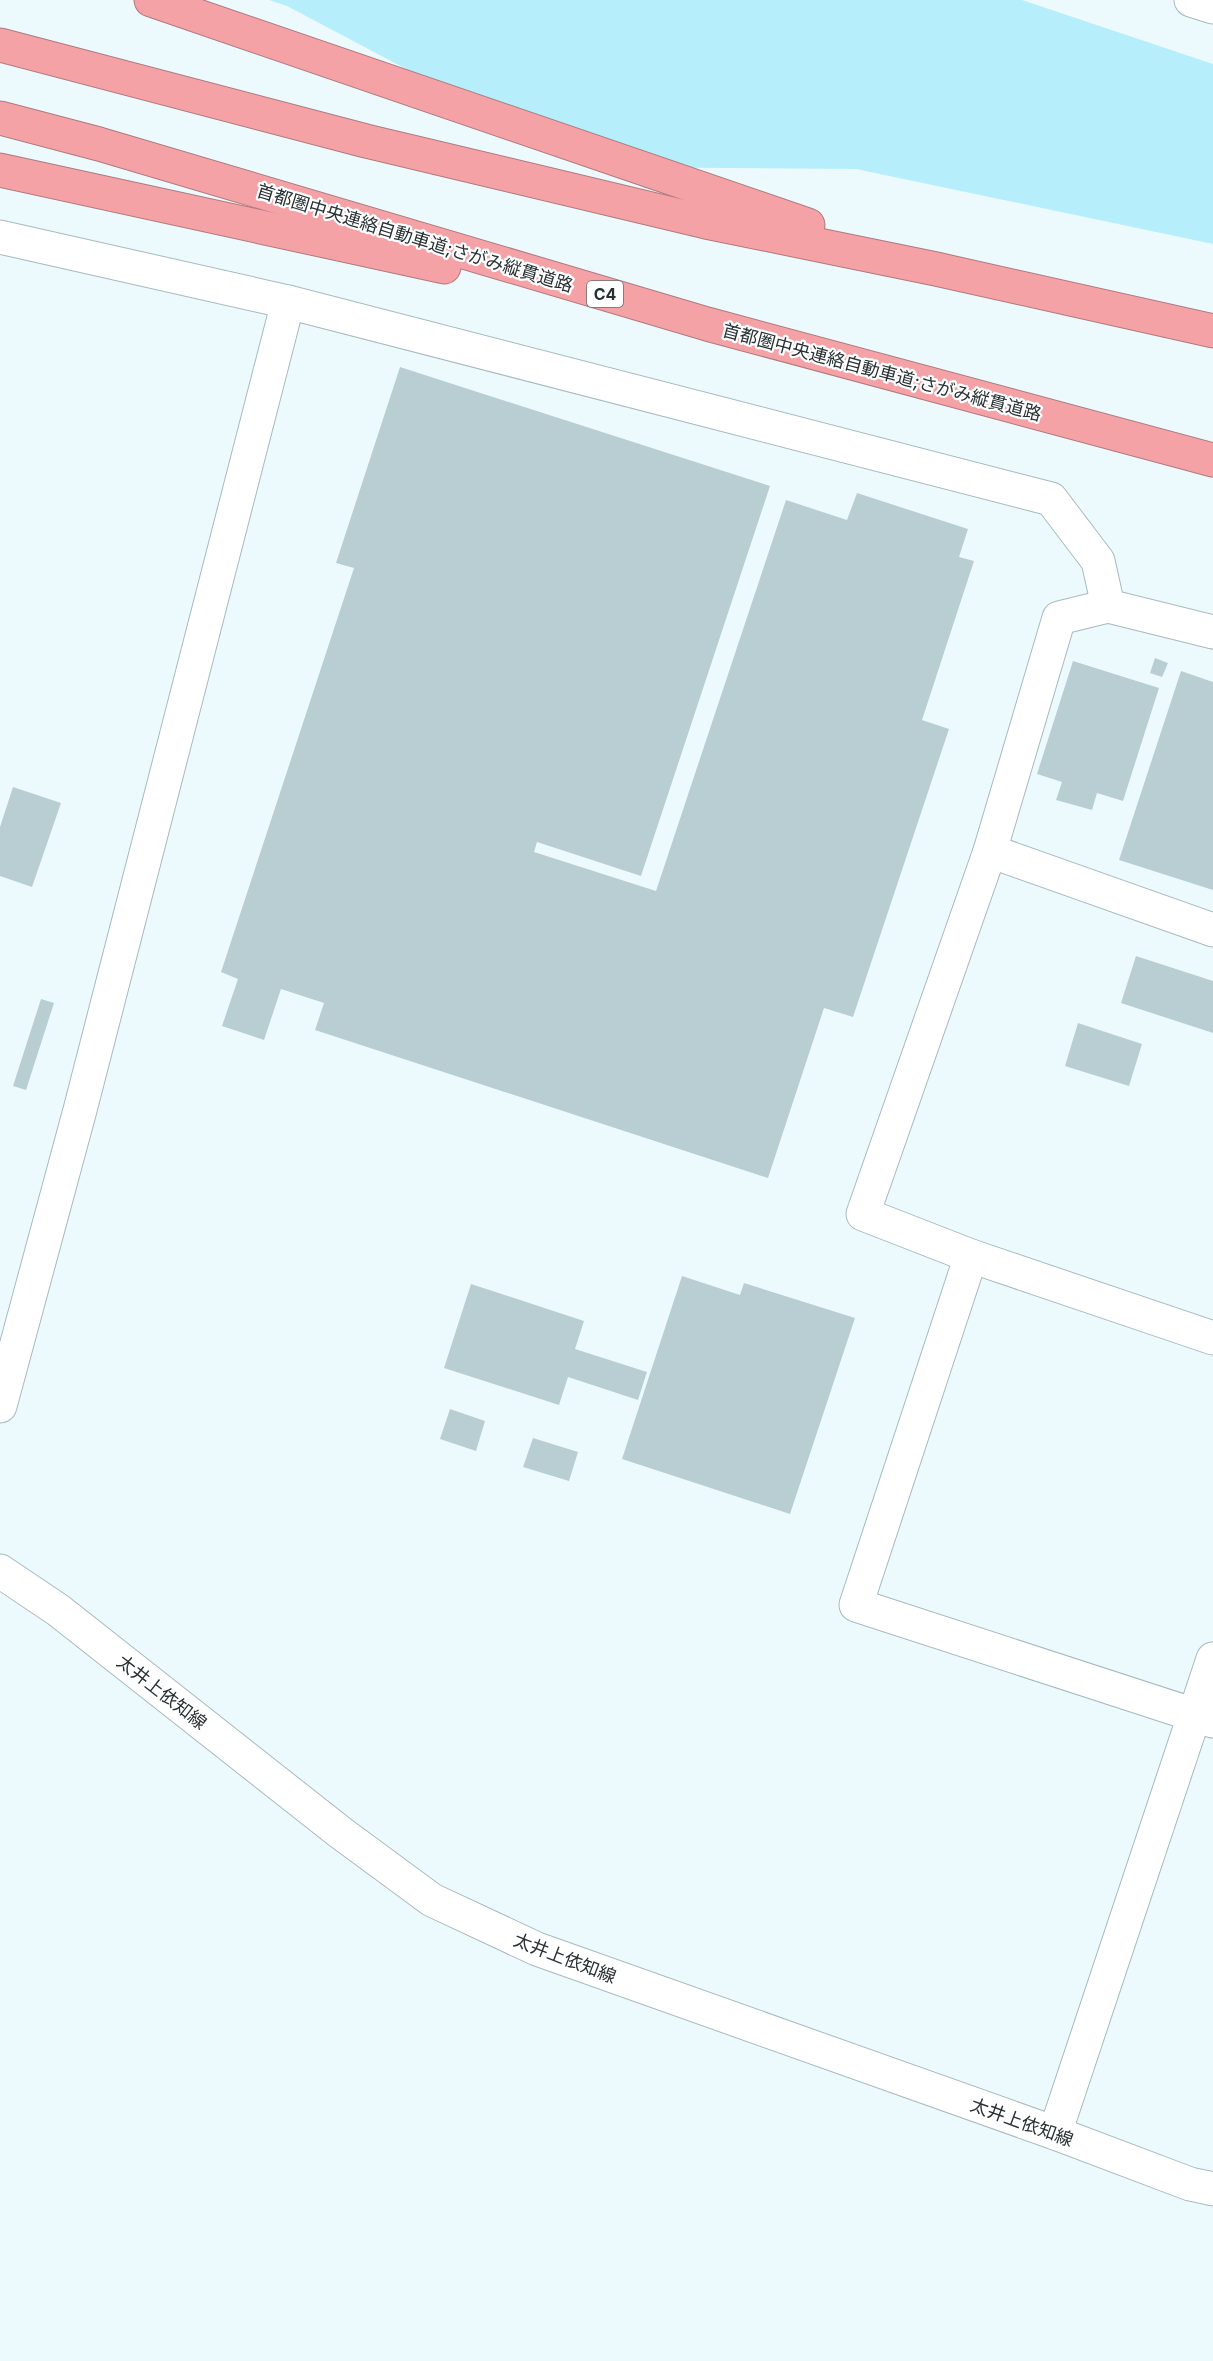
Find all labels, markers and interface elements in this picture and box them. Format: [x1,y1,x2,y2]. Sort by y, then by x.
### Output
street label: 首都圏中央連絡自動車道;さがみ縦貫道路 [254,180,576,296]
road number: C4 [587,281,623,307]
street label: 首都圏中央連絡自動車道;さがみ縦貫道路 [720,319,1044,425]
street label: 太井上依知線 [113,1650,211,1734]
street label: 太井上依知線 [511,1929,619,1987]
street label: 太井上依知線 [968,2094,1076,2150]

